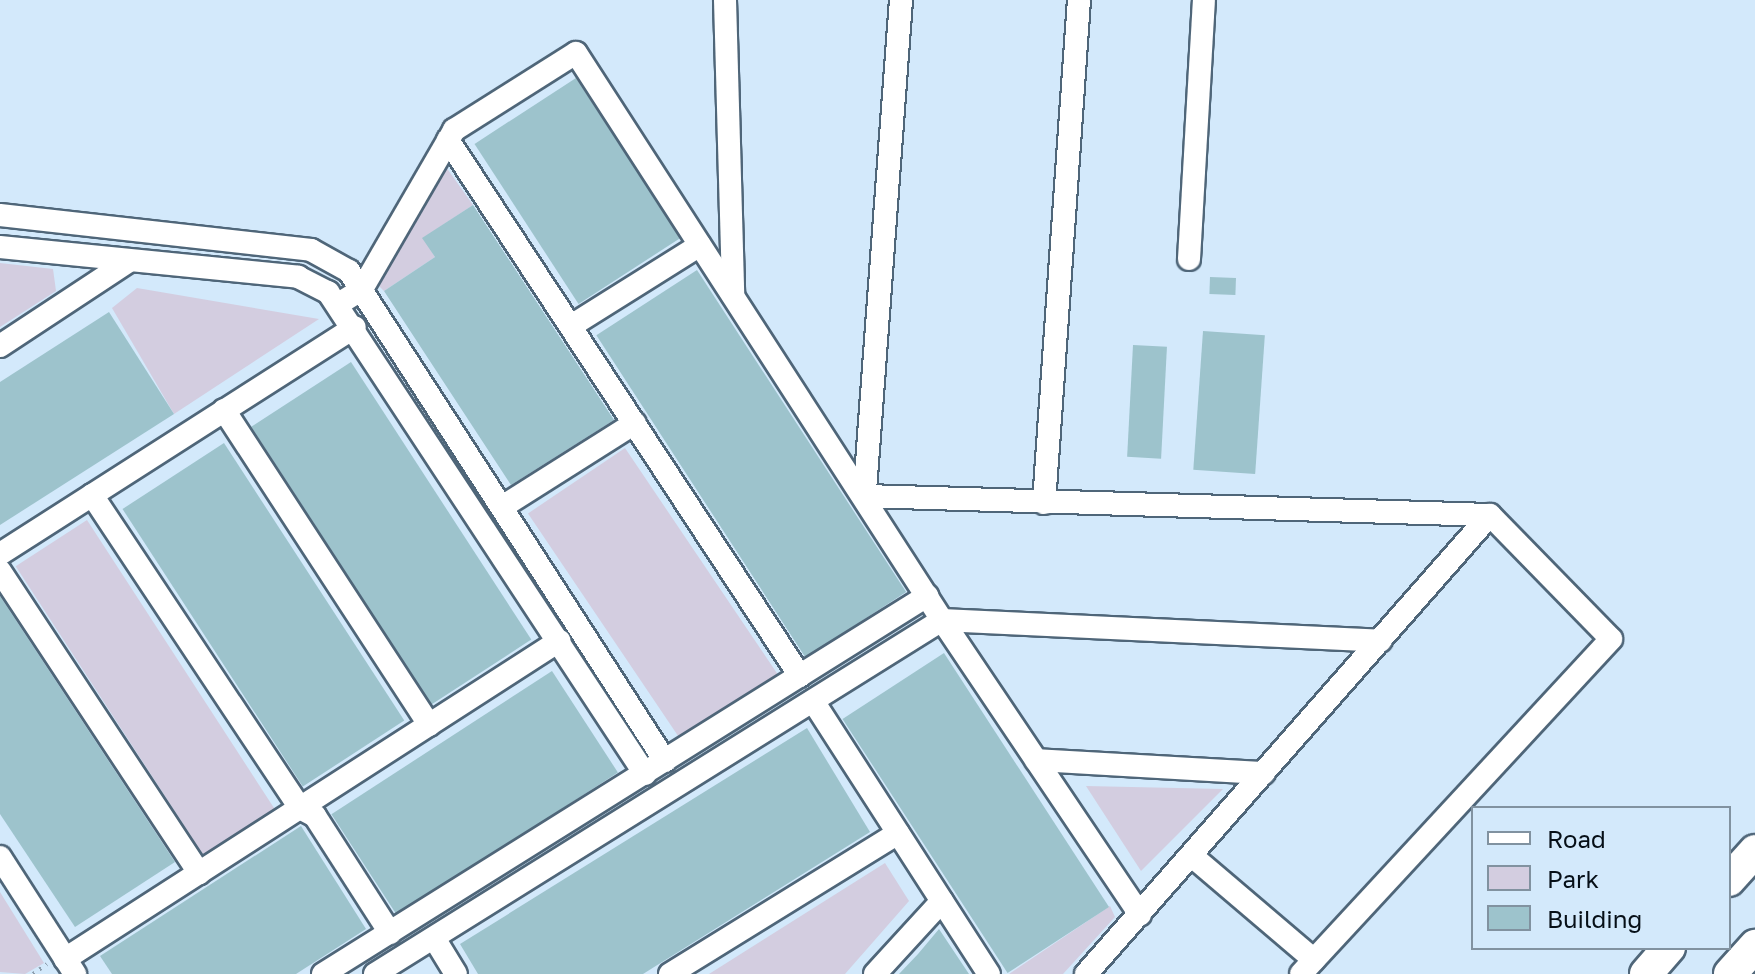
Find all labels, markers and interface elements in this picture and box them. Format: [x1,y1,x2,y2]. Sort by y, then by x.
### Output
legend [1471,806,1731,950]
text: Road [1547,824,1606,853]
text: Park [1547,864,1599,893]
text: Building [1547,904,1642,933]

